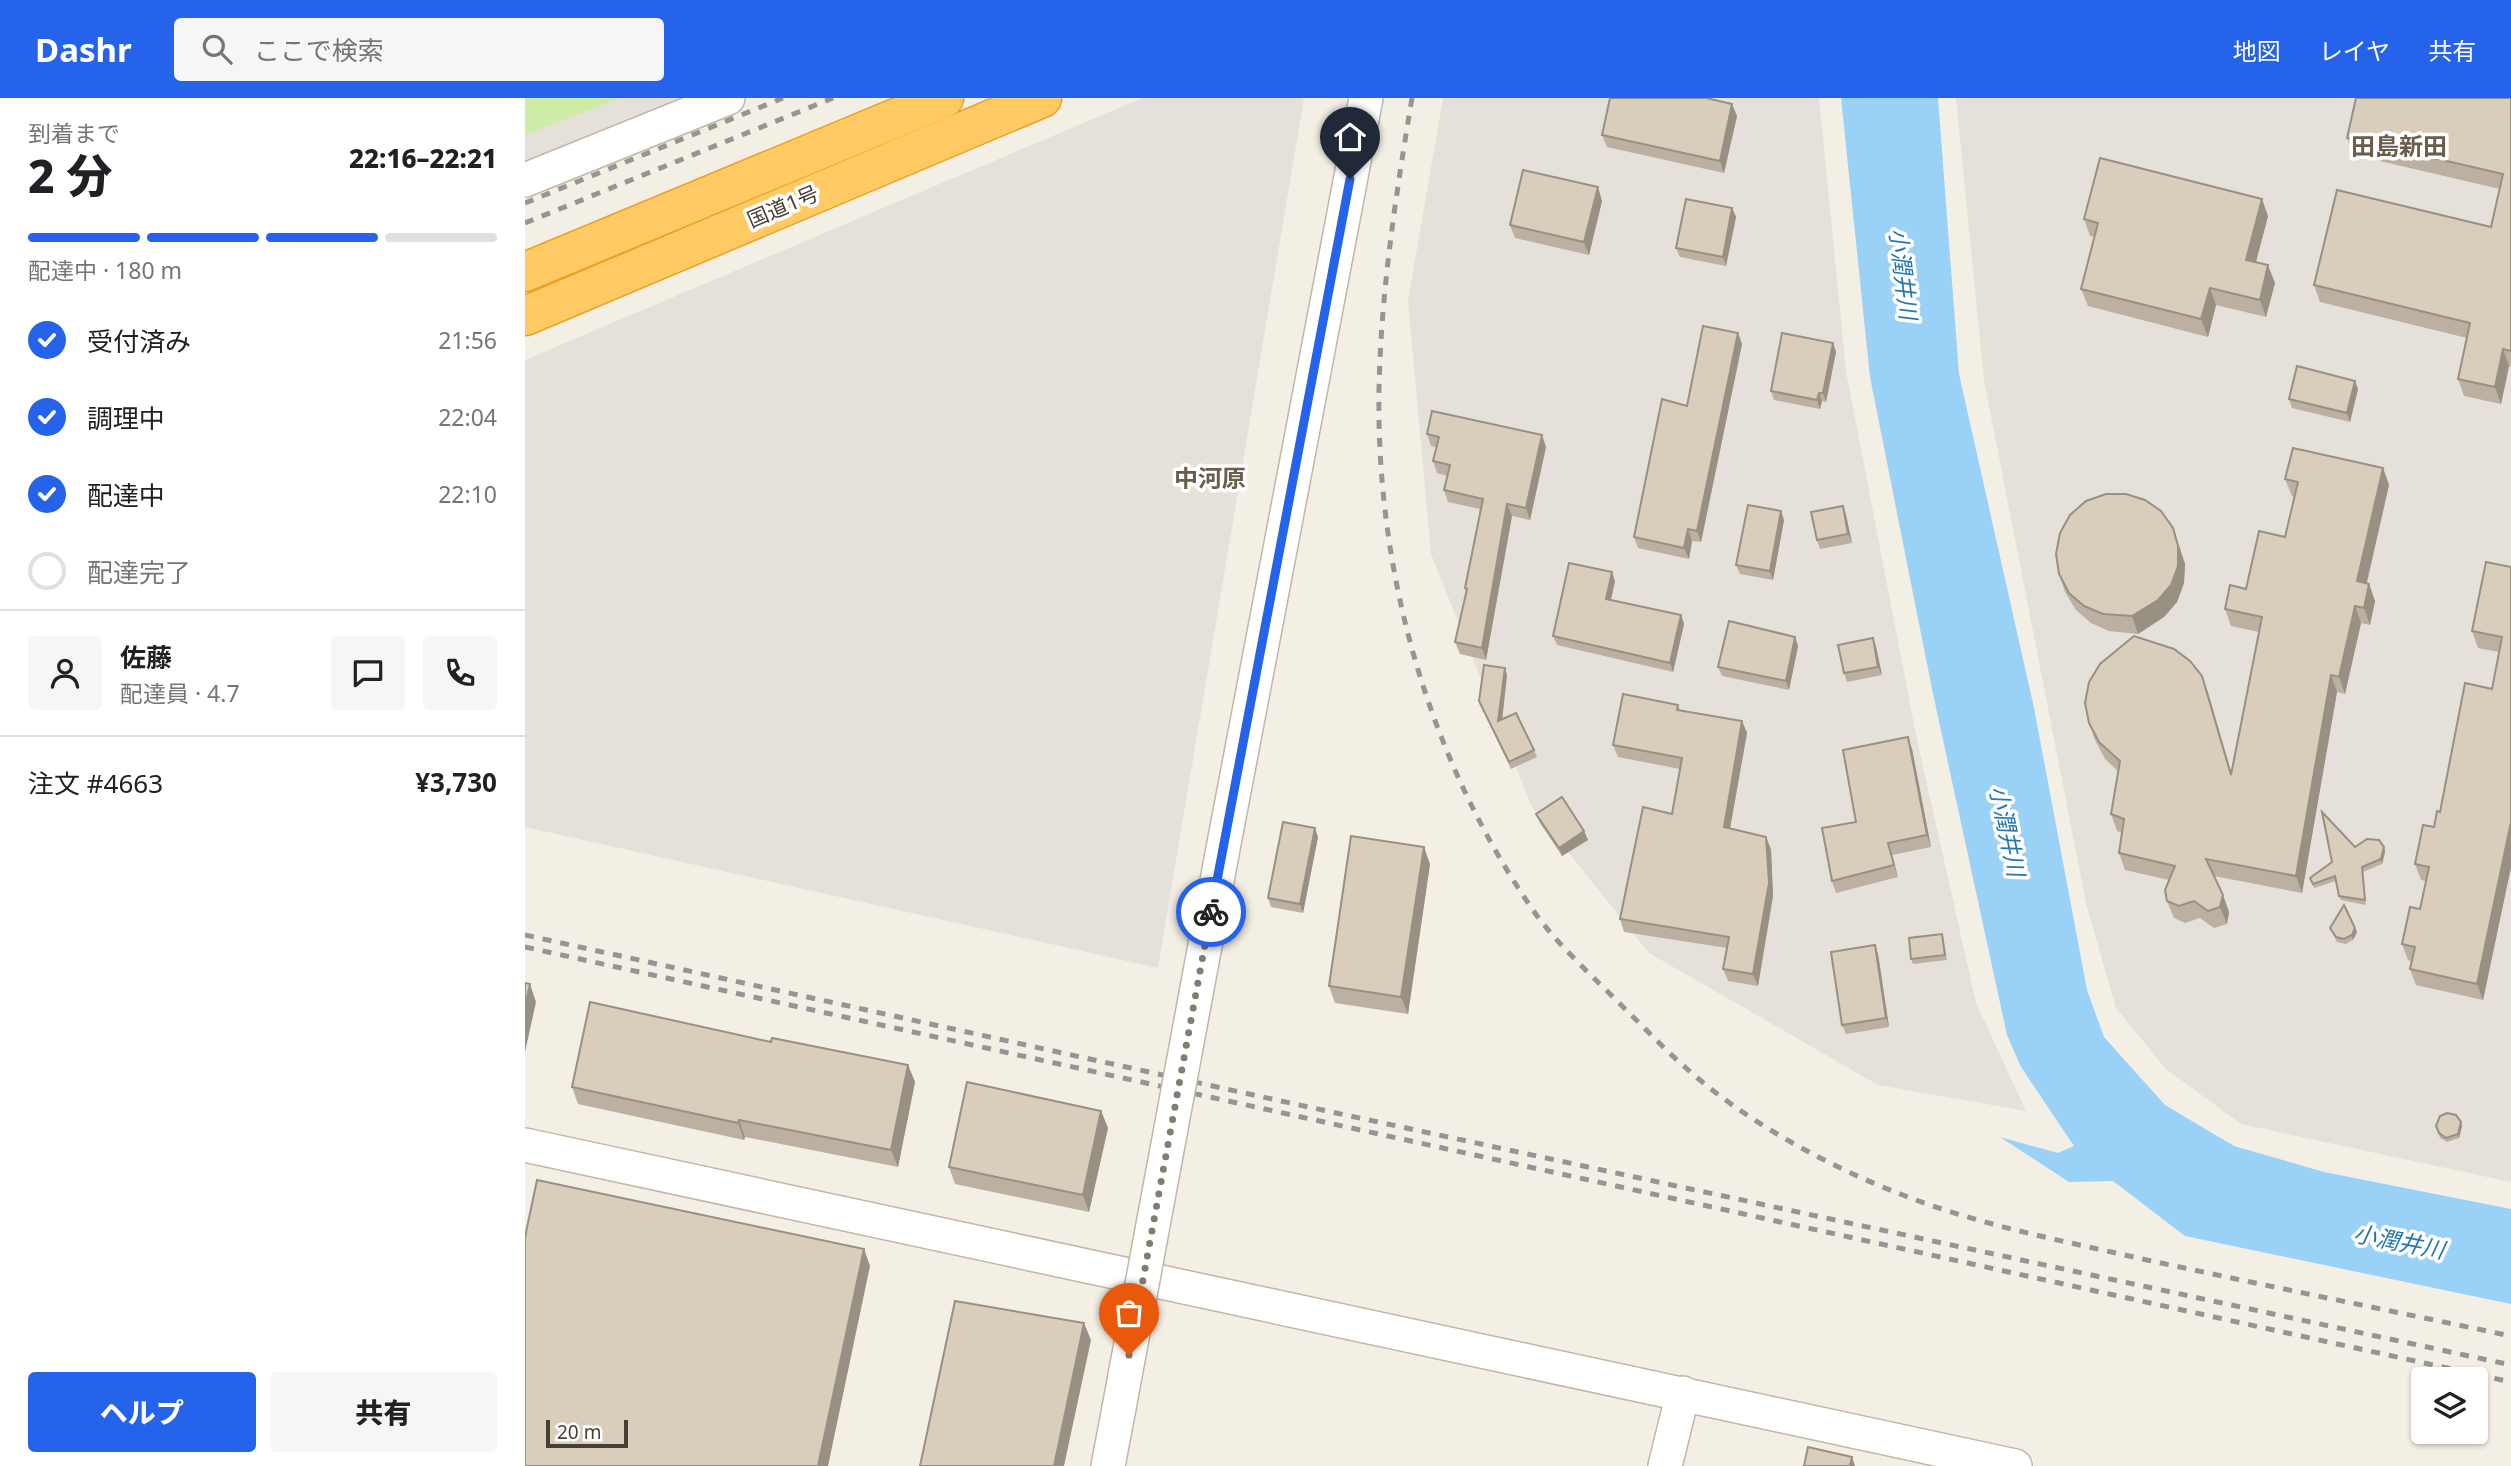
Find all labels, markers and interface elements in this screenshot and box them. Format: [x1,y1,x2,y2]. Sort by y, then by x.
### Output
search box [174,18,664,81]
text: Dashr [35,27,132,72]
icon: search [198,30,236,68]
text: ここで検索 [254,32,384,68]
text: 地図 [2233,34,2281,67]
text: レイヤ [2319,34,2390,67]
text: 共有 [2428,34,2476,67]
pin [1320,107,1380,179]
text: 到着まで [28,117,120,149]
icon: home [1331,118,1369,156]
district label: 田島新田 [2351,129,2447,162]
text: 22:16–22:21 [349,140,497,176]
text: 2 分 [28,144,113,206]
street label: 国道1号 [743,179,823,234]
water label: 小潤井川 [1883,226,1926,324]
text: 配達中 · 180 m [28,254,182,286]
icon: check [28,321,66,359]
text: 受付済み [87,323,191,359]
text: 21:56 [438,324,497,356]
icon: check [28,398,66,436]
text: 調理中 [87,400,165,436]
text: 22:04 [438,401,497,433]
district label: 中河原 [1174,461,1246,494]
icon: check [28,475,66,513]
text: 配達中 [87,477,165,513]
text: 22:10 [438,478,497,510]
text: 配達完了 [87,554,191,590]
button: person [28,636,102,710]
button: chat [331,636,405,710]
button: phone [423,636,497,710]
text: 佐藤 [120,639,172,675]
text: 配達員 · 4.7 [120,677,240,709]
text: ¥3,730 [415,764,497,800]
text: 注文 #4663 [28,765,163,801]
water label: 小潤井川 [1983,782,2034,882]
courier [1176,877,1246,947]
icon: bike [1192,893,1230,931]
water label: 小潤井川 [2351,1217,2450,1266]
pin [1099,1283,1159,1355]
icon: bag [1110,1294,1148,1332]
map controls [2411,1367,2488,1444]
button: layers [2411,1367,2488,1444]
button: ヘルプ [28,1372,256,1452]
button: 共有 [270,1372,497,1452]
scale bar [546,1417,628,1449]
text: 20 m [557,1419,601,1445]

